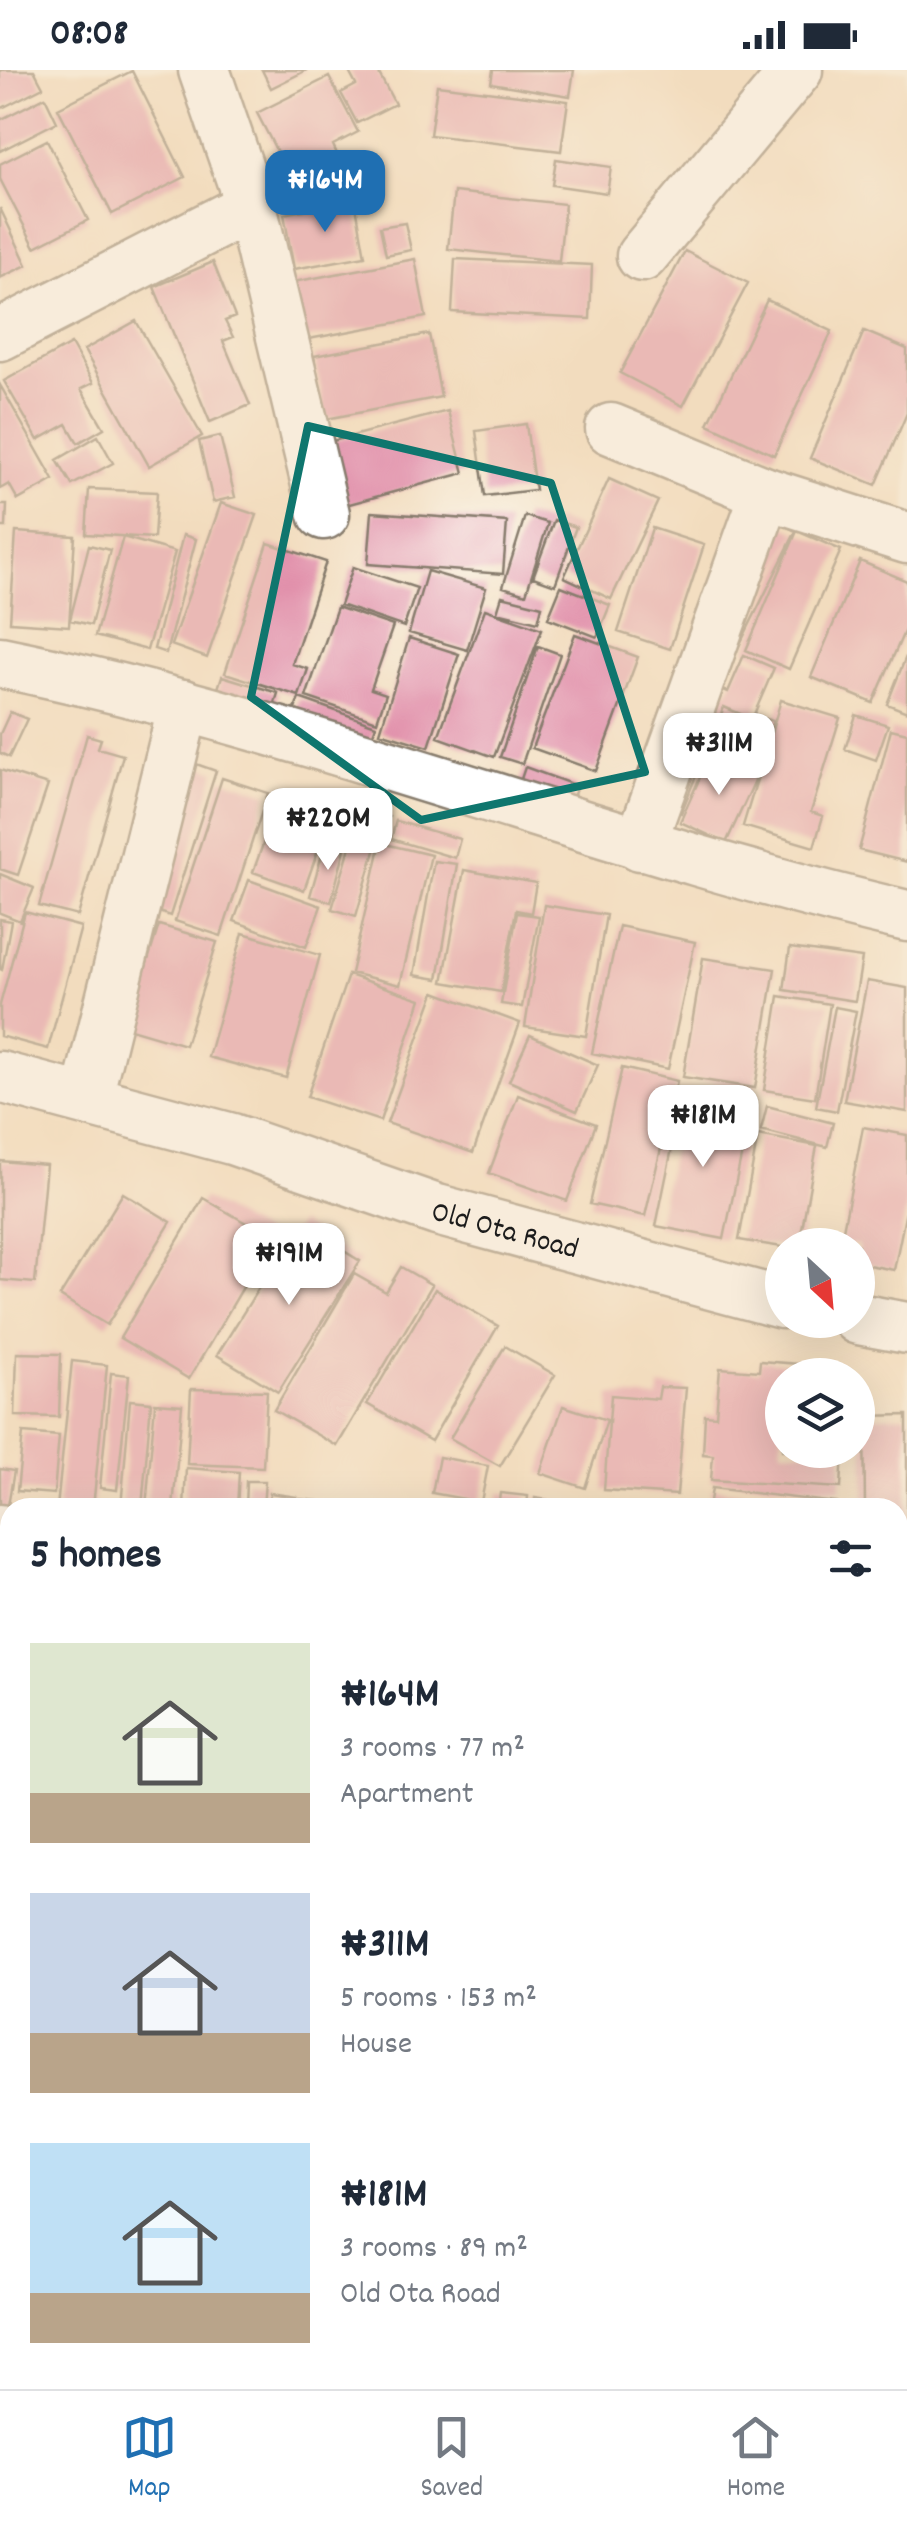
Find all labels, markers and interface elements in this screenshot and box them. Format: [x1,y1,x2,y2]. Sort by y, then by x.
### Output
text: 08:08 [50,8,128,63]
pin: ₦164M [255,150,395,235]
text: ₦164M [287,159,363,205]
pin: ₦311M [649,713,789,798]
text: ₦311M [685,722,753,768]
pin: ₦220M [258,788,398,873]
text: ₦220M [285,797,371,843]
pin: ₦181M [633,1085,773,1170]
text: ₦181M [670,1094,736,1140]
street label: Old Ota Road [426,1192,583,1273]
pin: ₦191M [219,1223,359,1308]
north arrow [765,1228,875,1338]
map controls [765,1228,875,1468]
text: ₦191M [255,1232,323,1278]
button: layers [765,1358,875,1468]
text: 5 homes [30,1528,162,1588]
icon: filters [823,1531,878,1586]
text: ₦164M [340,1667,439,1727]
icon: home [110,1683,230,1803]
text: 3 rooms · 77 m² [340,1727,525,1773]
text: Apartment [340,1773,474,1819]
text: ₦311M [340,1917,429,1977]
icon: home [110,1933,230,2053]
text: 5 rooms · 153 m² [340,1977,537,2023]
text: House [340,2023,412,2069]
text: ₦181M [340,2167,428,2227]
icon: home [110,2183,230,2303]
text: 3 rooms · 89 m² [340,2227,528,2273]
text: Old Ota Road [340,2273,501,2319]
tab: Map [122,2410,177,2510]
tab: Saved [421,2410,483,2510]
tab: Home [727,2410,785,2510]

